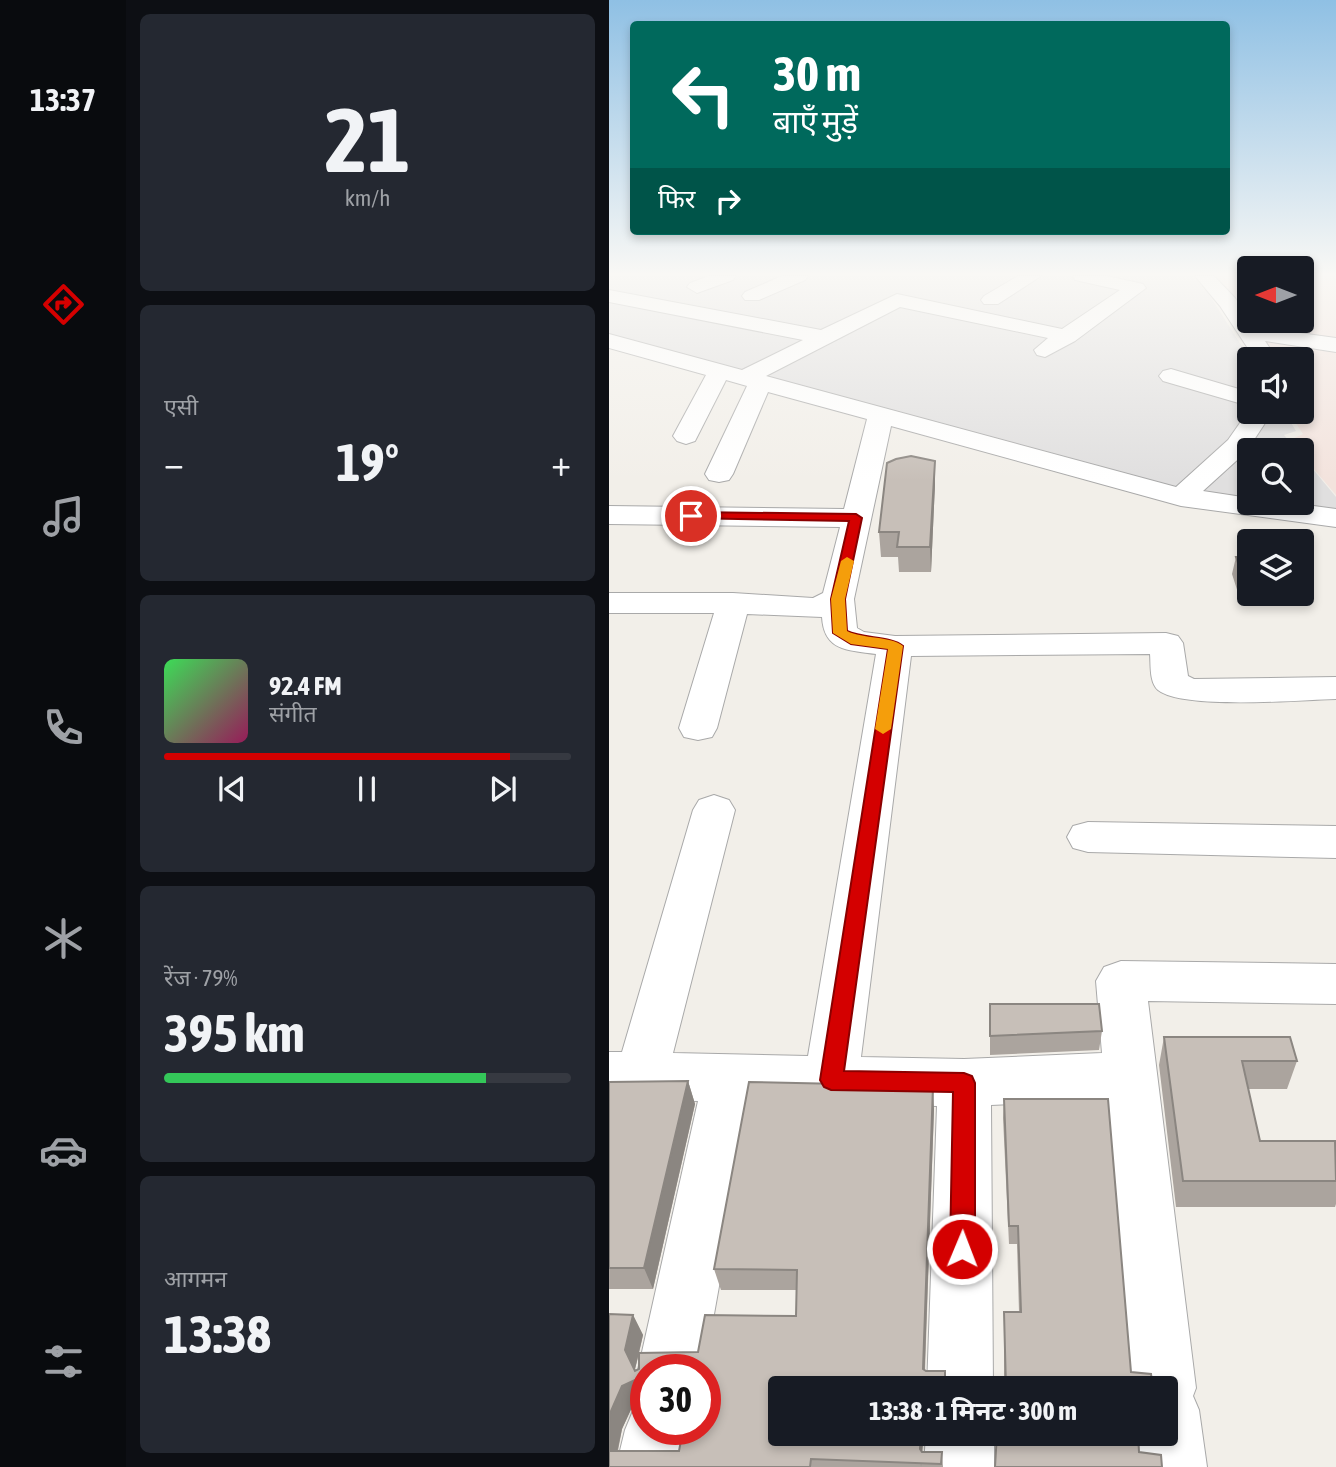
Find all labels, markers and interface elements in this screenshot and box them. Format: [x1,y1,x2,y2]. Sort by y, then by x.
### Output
text: 30 m [773,45,861,101]
icon: left [658,49,749,140]
text: 13:37 [30,81,96,118]
text: 21 [325,87,410,191]
text: बाएँ मुड़ें [773,103,858,140]
icon: right [709,182,747,220]
text: फिर [658,184,695,214]
text: km/h [345,185,390,211]
north arrow [1237,256,1314,332]
map controls [1237,256,1314,606]
icon: directions [39,280,88,329]
button: sound [1237,347,1314,424]
text: एसी [164,394,198,420]
text: 19° [336,432,399,492]
button: search [1237,438,1314,515]
text: − [164,441,184,484]
text: + [551,441,571,484]
pin [661,486,721,546]
icon: music [39,492,88,541]
icon: arrive [672,497,710,535]
button: layers [1237,529,1314,606]
text: 92.4 FM [269,671,342,701]
text: संगीत [269,701,317,727]
icon: phone [39,703,88,752]
icon: previous [213,770,251,808]
icon: pause [348,770,386,808]
icon: next [484,770,522,808]
icon: climate [39,914,88,963]
text: रेंज · 79% [164,965,238,991]
text: 395 km [164,1003,305,1063]
icon: car [39,1126,88,1175]
position arrow [925,1212,999,1286]
text: आगमन [164,1266,227,1292]
text: 13:38 [164,1304,271,1364]
icon: filters [39,1337,88,1386]
speed limit sign: 30 [630,1354,721,1445]
text: 13:38 · 1 मिनट · 300 m [869,1396,1077,1426]

